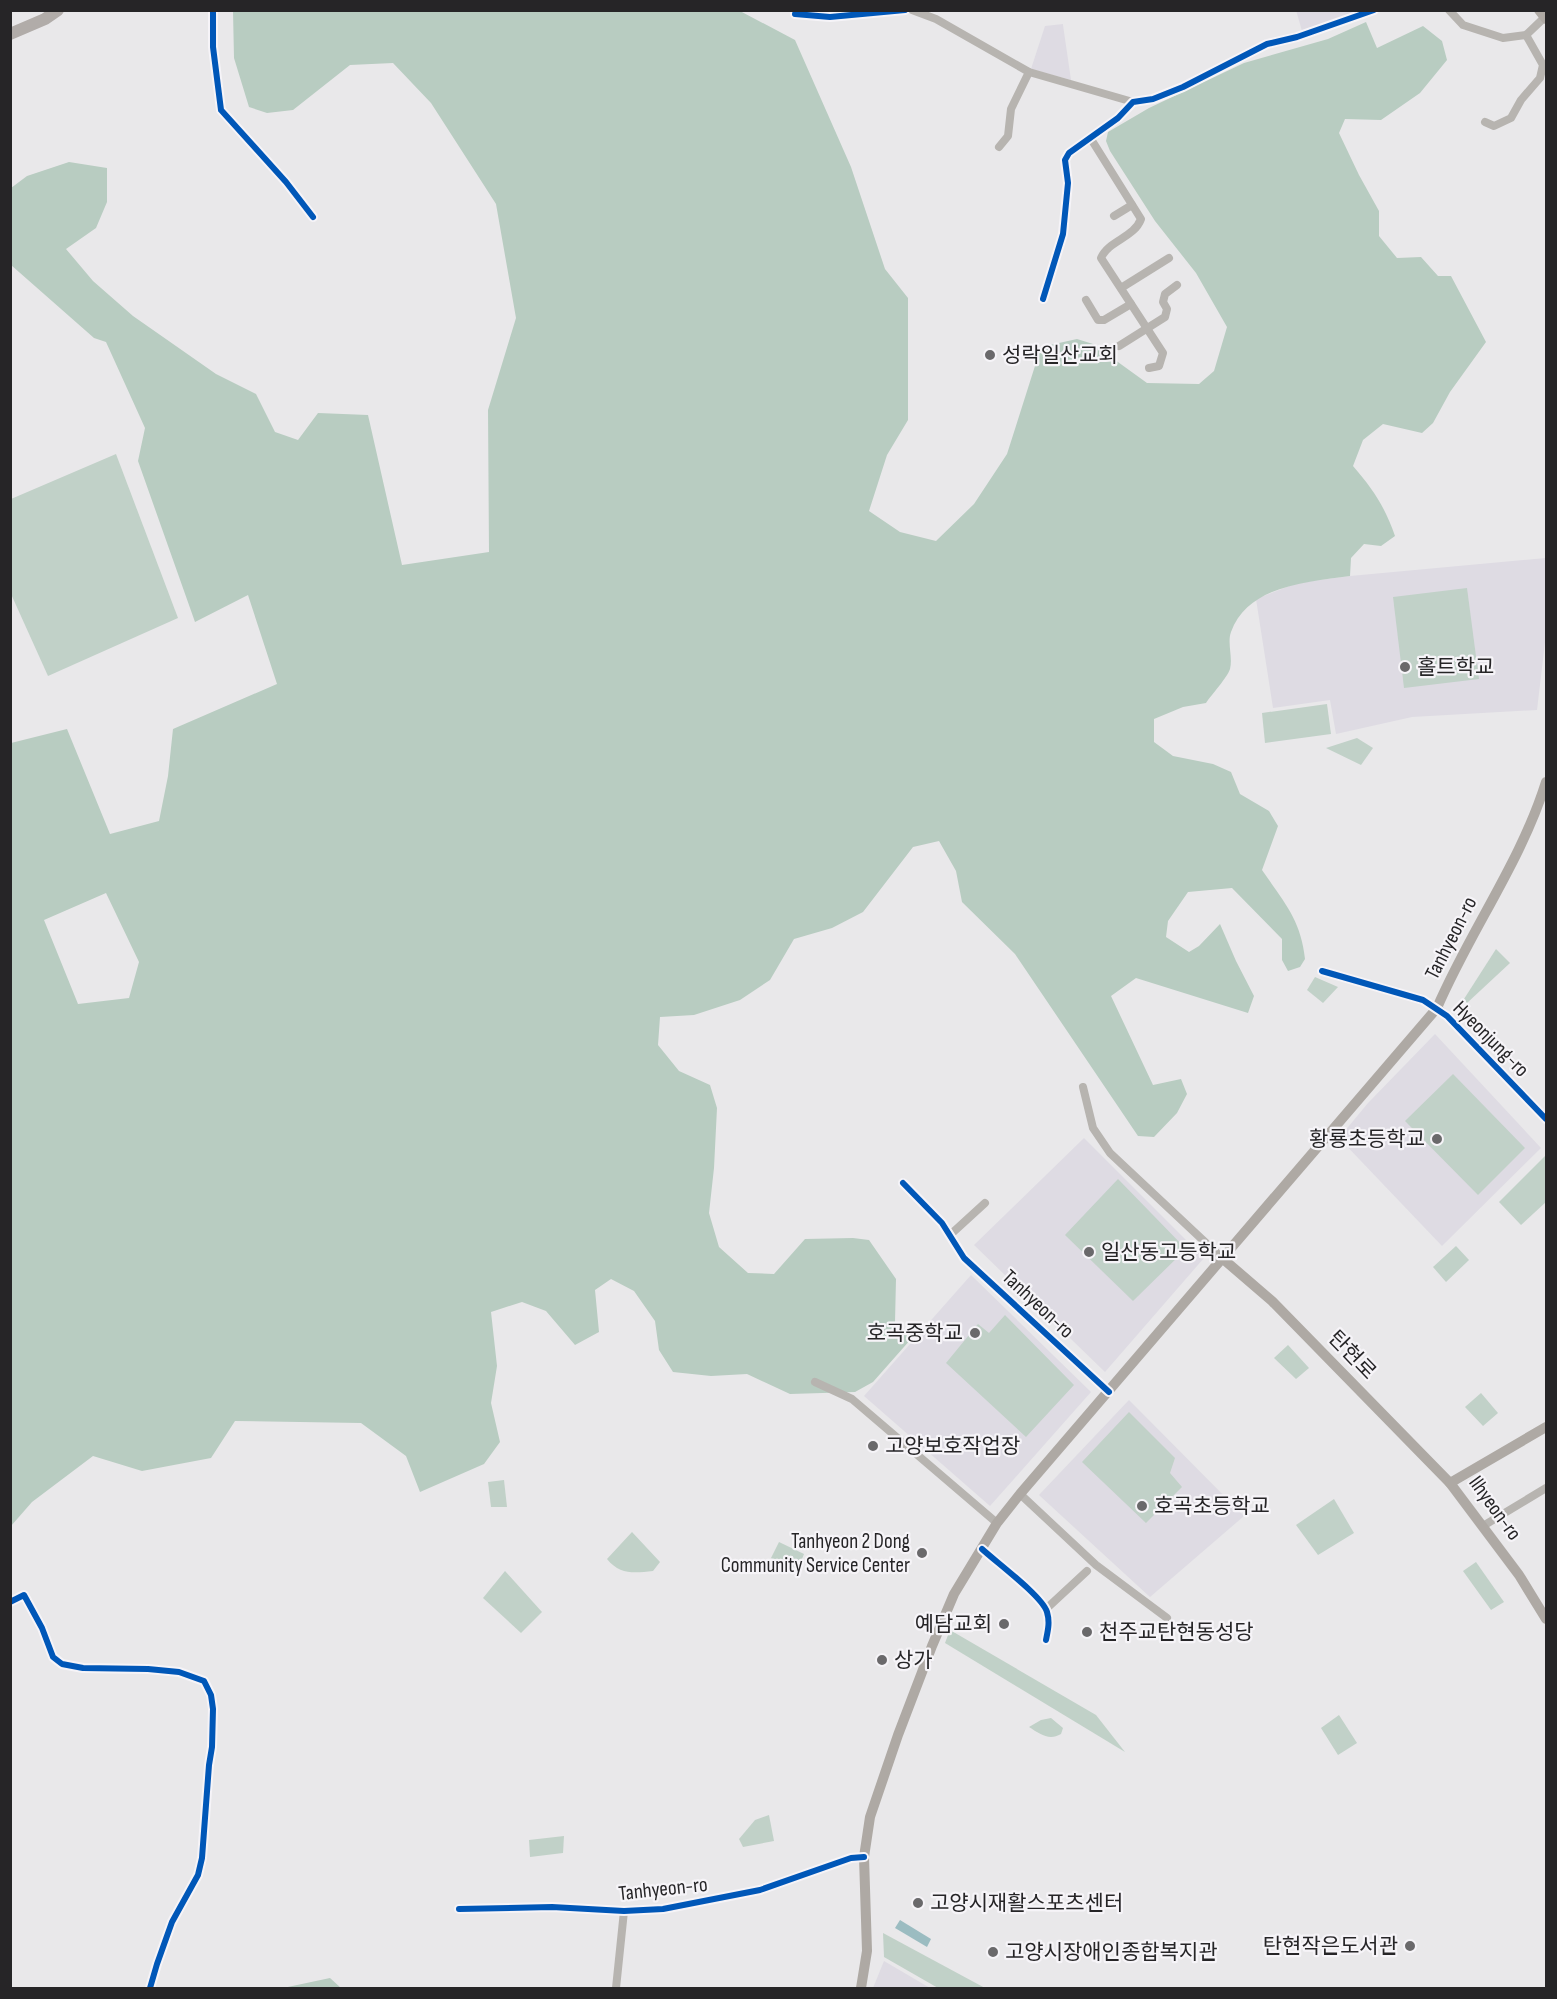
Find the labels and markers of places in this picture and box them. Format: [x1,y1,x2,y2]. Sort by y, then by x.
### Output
place label: 성락일산교회 [1002,343,1118,368]
marker: 성락일산교회 [983,348,997,362]
place label: 홀트학교 [1417,655,1494,680]
marker: 홀트학교 [1398,660,1412,674]
place label: 황룡초등학교 [1309,1127,1425,1152]
marker: 황룡초등학교 [1430,1132,1444,1146]
place label: 일산동고등학교 [1101,1240,1236,1265]
marker: 일산동고등학교 [1082,1245,1096,1259]
place label: 호곡중학교 [866,1321,963,1346]
marker: 호곡중학교 [968,1326,982,1340]
place label: 고양보호작업장 [885,1434,1020,1459]
marker: 고양보호작업장 [866,1439,880,1453]
place label: 호곡초등학교 [1154,1494,1270,1519]
marker: 호곡초등학교 [1135,1499,1149,1513]
place label: Tanhyeon 2 Dong Community Service Center [721,1529,910,1578]
marker: Tanhyeon 2 Dong Community Service Center [915,1546,929,1560]
place label: 예담교회 [915,1612,992,1637]
marker: 예담교회 [997,1617,1011,1631]
place label: 천주교탄현동성당 [1099,1620,1254,1645]
marker: 천주교탄현동성당 [1080,1625,1094,1639]
place label: 상가 [894,1648,933,1673]
marker: 상가 [875,1653,889,1667]
place label: 고양시재활스포츠센터 [930,1891,1123,1916]
marker: 고양시재활스포츠센터 [911,1896,925,1910]
place label: 탄현작은도서관 [1263,1934,1398,1959]
marker: 탄현작은도서관 [1403,1939,1417,1953]
place label: 고양시장애인종합복지관 [1005,1940,1218,1965]
marker: 고양시장애인종합복지관 [986,1945,1000,1959]

